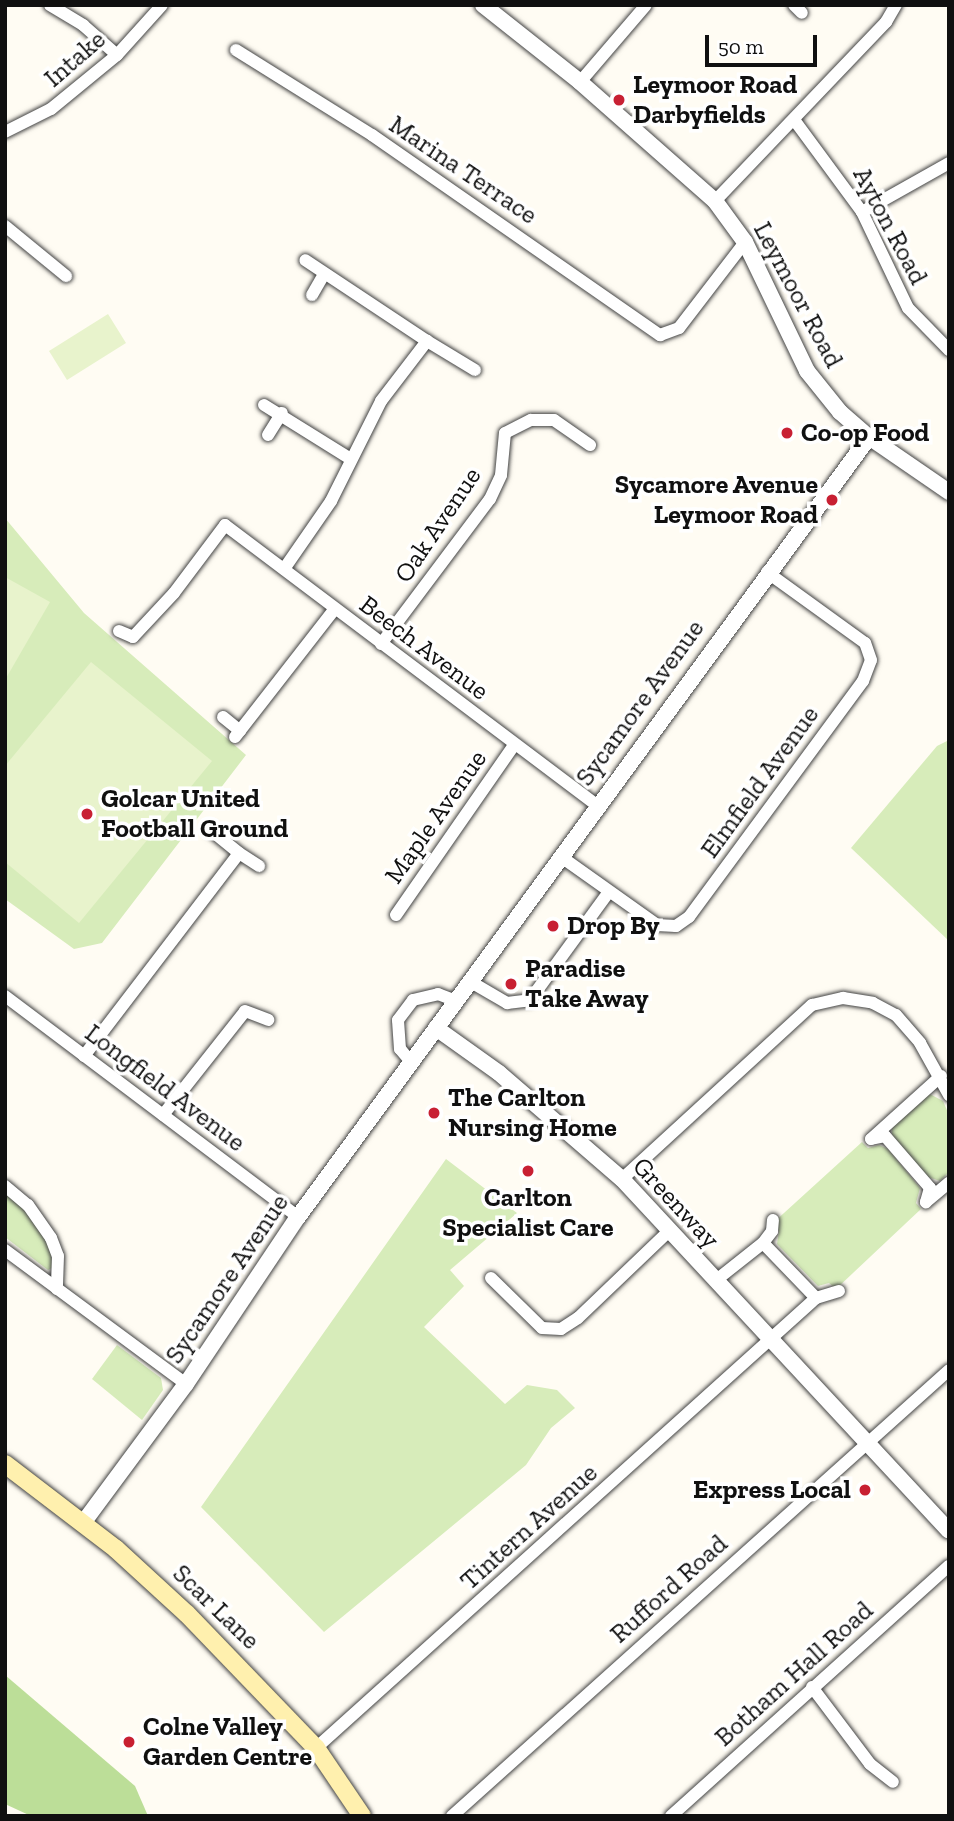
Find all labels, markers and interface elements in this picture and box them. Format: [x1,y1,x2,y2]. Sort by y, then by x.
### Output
scale bar [709,21,821,65]
street label: Intake [38,24,112,94]
text: 50 m [718,34,764,59]
place label: Leymoor Road Darbyfields [633,69,798,130]
marker: Leymoor Road Darbyfields [611,92,627,108]
street label: Marina Terrace [383,109,543,231]
street label: Ayton Road [846,162,934,290]
street label: Leymoor Road [746,217,850,373]
place label: Co-op Food [801,417,929,449]
marker: Co-op Food [779,425,795,441]
street label: Oak Avenue [388,461,488,589]
place label: Sycamore Avenue Leymoor Road [614,469,818,530]
marker: Sycamore Avenue Leymoor Road [824,492,840,508]
street label: Beech Avenue [353,589,495,707]
street label: Sycamore Avenue [569,614,711,792]
street label: Elmfield Avenue [694,700,826,864]
street label: Maple Avenue [378,744,494,890]
place label: Golcar United Football Ground [101,783,288,844]
marker: Golcar United Football Ground [79,806,95,822]
place label: Drop By [567,910,660,942]
marker: Drop By [545,918,561,934]
place label: Paradise Take Away [525,953,649,1014]
marker: Paradise Take Away [503,976,519,992]
street label: Longfield Avenue [78,1017,252,1159]
place label: The Carlton Nursing Home [448,1082,617,1144]
marker: The Carlton Nursing Home [426,1105,442,1121]
street label: Greenway [626,1151,726,1255]
marker: Carlton Specialist Care [520,1163,536,1179]
place label: Carlton Specialist Care [442,1182,614,1244]
street label: Sycamore Avenue [159,1188,295,1370]
street label: Tintern Avenue [454,1457,604,1597]
place label: Express Local [693,1474,851,1506]
marker: Express Local [857,1482,873,1498]
street label: Rufford Road [604,1528,734,1650]
street label: Scar Lane [166,1558,266,1656]
street label: Botham Hall Road [709,1595,879,1753]
place label: Colne Valley Garden Centre [143,1711,312,1772]
marker: Colne Valley Garden Centre [121,1734,137,1750]

